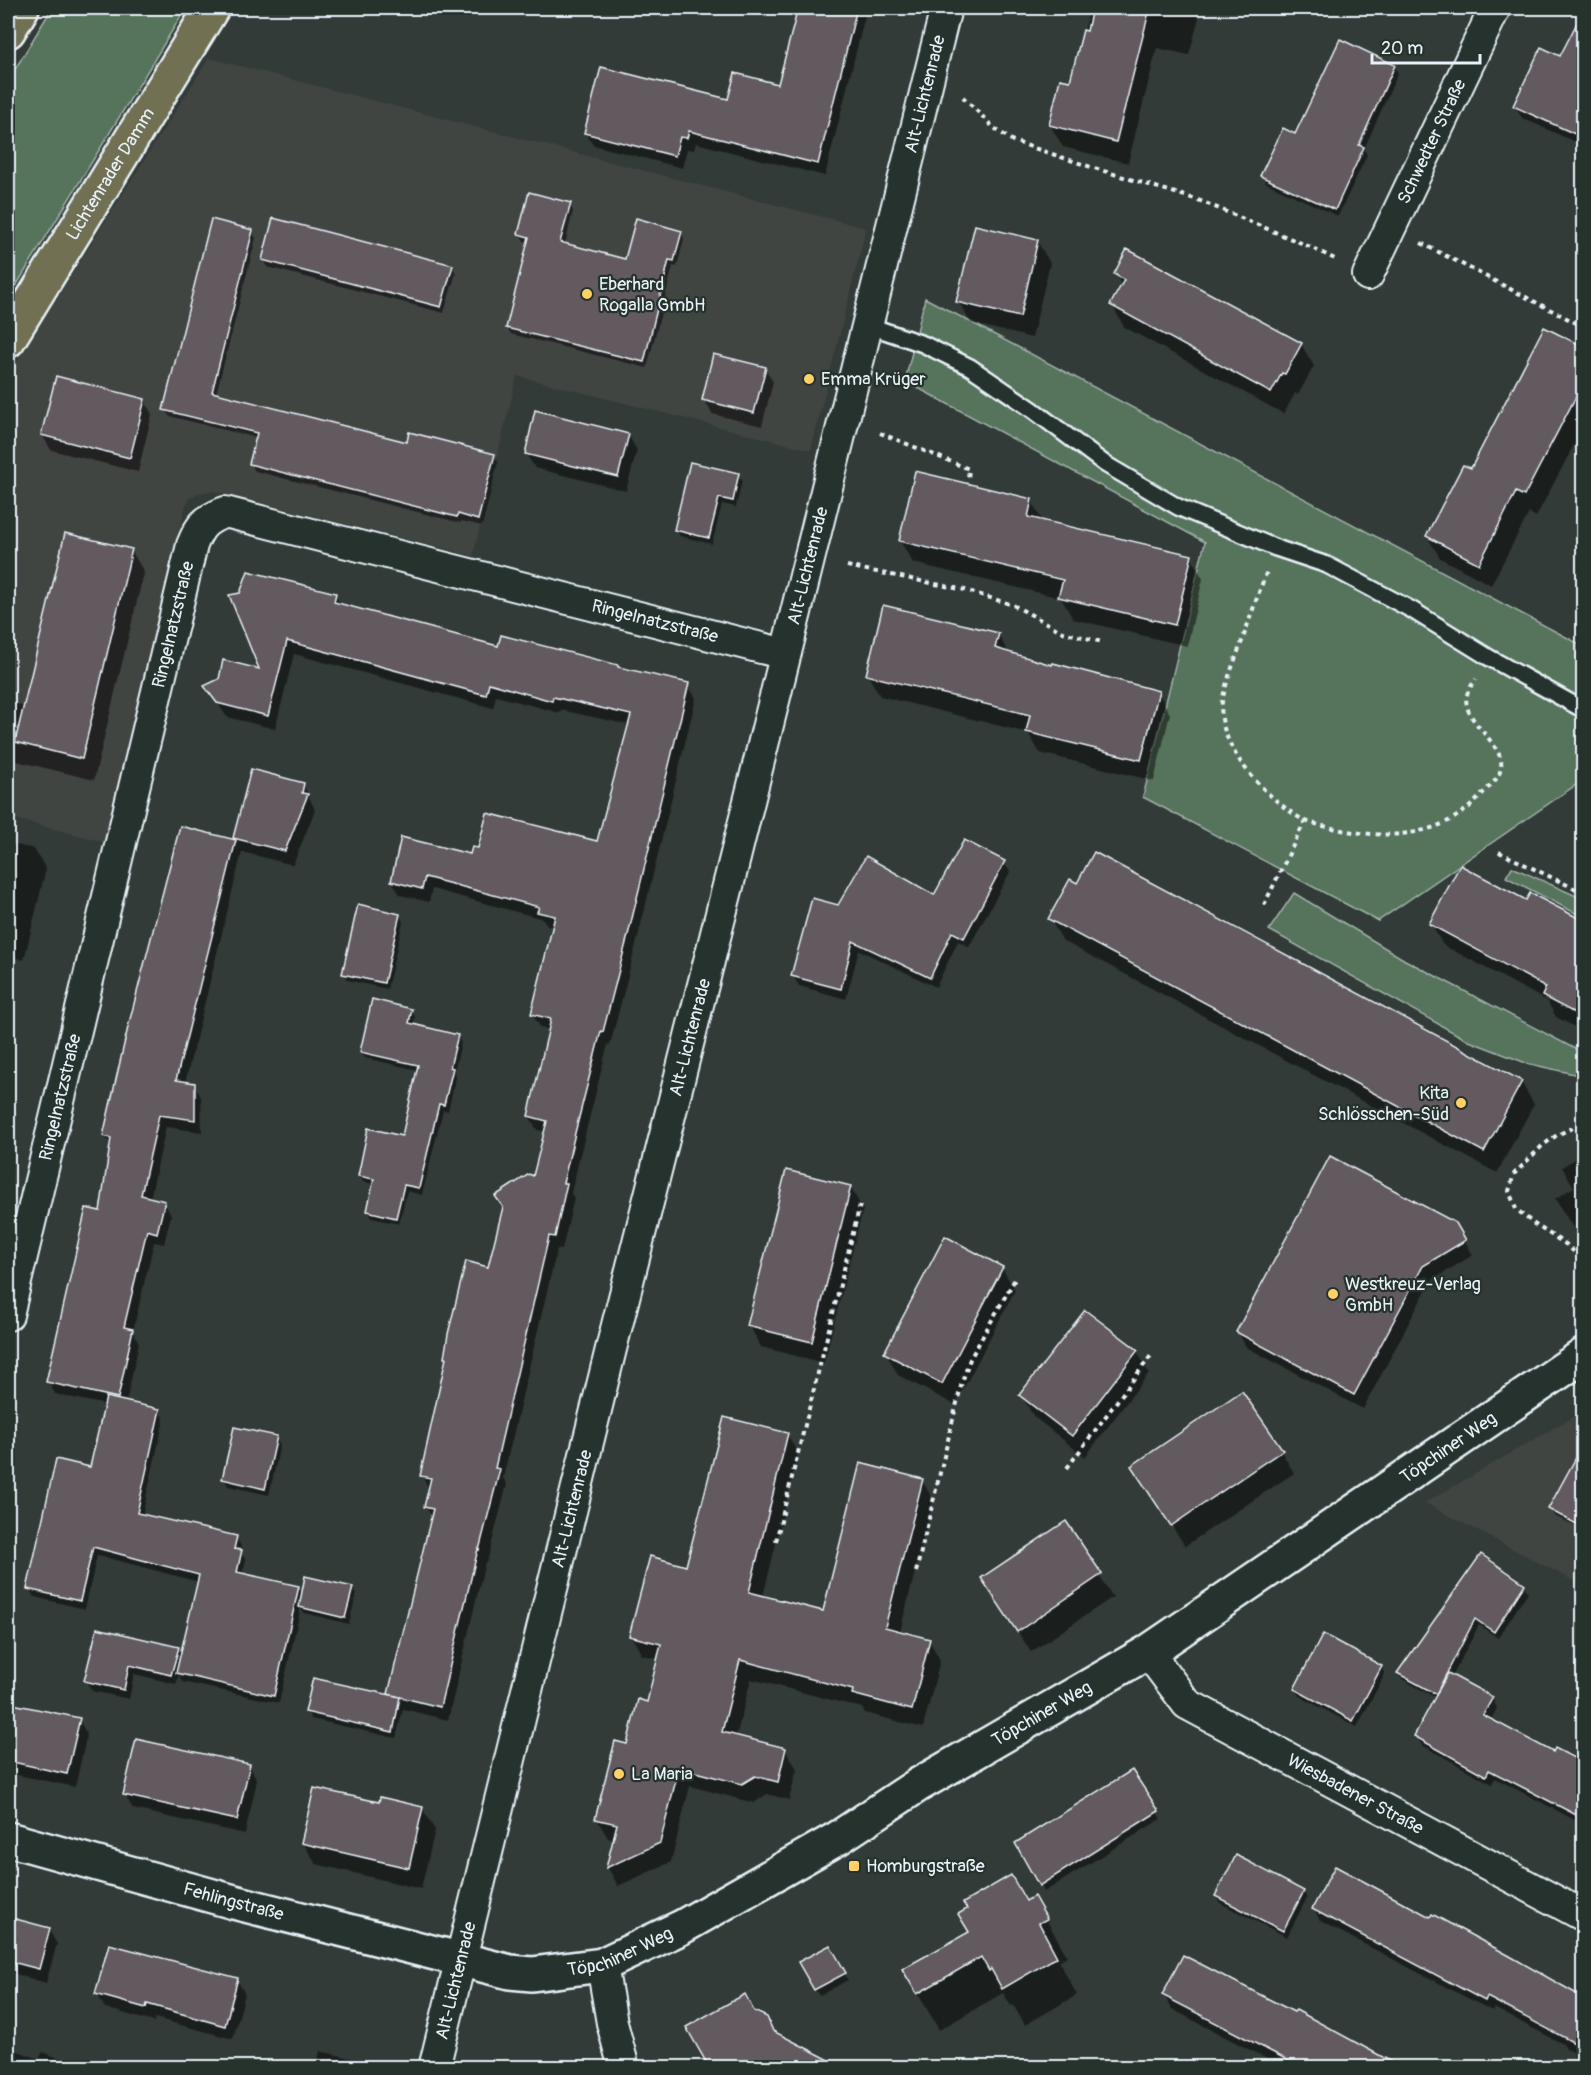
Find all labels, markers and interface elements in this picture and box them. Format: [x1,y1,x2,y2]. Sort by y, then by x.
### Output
scale bar [1372,27,1480,65]
street label: Alt-Lichtenrade [899,33,950,155]
text: 20 m [1381,37,1423,60]
street label: Schwedter Straße [1392,75,1471,208]
street label: Lichtenrader Damm [61,103,160,244]
place label: Eberhard Rogalla GmbH [599,273,706,317]
marker: Eberhard Rogalla GmbH [580,287,594,301]
place label: Emma Krüger [821,368,926,391]
marker: Emma Krüger [802,372,816,386]
street label: Alt-Lichtenrade [782,504,833,627]
street label: Ringelnatzstraße [147,559,199,690]
street label: Ringelnatzstraße [589,594,721,648]
street label: Alt-Lichtenrade [664,976,716,1099]
street label: Ringelnatzstraße [34,1031,86,1163]
place label: Kita Schlösschen-Süd [1318,1082,1449,1126]
marker: Kita Schlösschen-Süd [1454,1096,1468,1110]
place label: Westkreuz-Verlag GmbH [1345,1273,1481,1317]
marker: Westkreuz-Verlag GmbH [1326,1287,1340,1301]
street label: Töpchiner Weg [1395,1407,1501,1489]
street label: Alt-Lichtenrade [546,1447,597,1570]
street label: Töpchiner Weg [987,1676,1096,1751]
street label: Wiesbadener Straße [1283,1748,1428,1840]
place label: La Maria [631,1763,693,1786]
marker: La Maria [612,1767,626,1781]
place label: Homburgstraße [866,1855,985,1878]
marker: Homburgstraße [847,1859,861,1873]
street label: Fehlingstraße [181,1877,286,1926]
street label: Alt-Lichtenrade [430,1919,481,2042]
street label: Töpchiner Weg [566,1922,676,1981]

